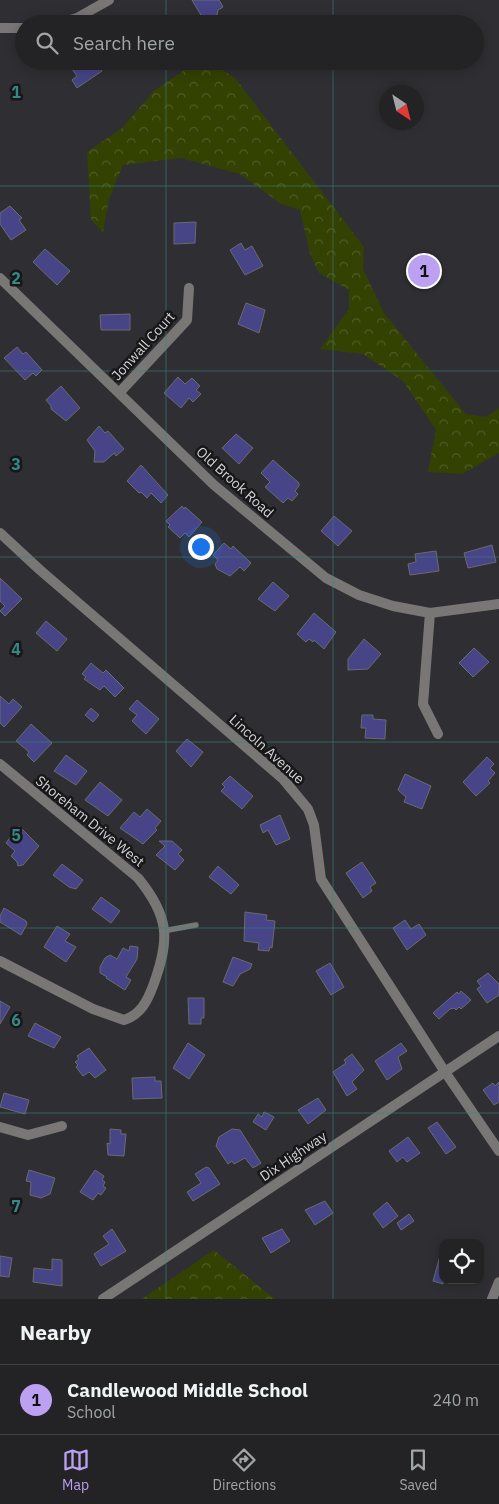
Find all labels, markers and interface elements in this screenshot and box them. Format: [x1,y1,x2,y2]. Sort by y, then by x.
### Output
search box [15,15,484,70]
icon: search [33,29,61,57]
text: Search here [73,31,175,55]
text: 1 [11,82,21,102]
north arrow [379,85,424,130]
pin: 1 [408,252,440,290]
text: 2 [11,268,21,288]
street label: Jonwall Court [107,308,179,384]
street label: Old Brook Road [193,443,277,521]
text: 3 [11,454,21,474]
your location [188,534,214,560]
text: 4 [11,639,21,659]
street label: Lincoln Avenue [226,711,309,788]
street label: Shoreham Drive West [32,772,148,871]
text: 5 [11,825,21,845]
text: 6 [11,1010,21,1030]
street label: Dix Highway [256,1127,330,1185]
text: 7 [11,1196,21,1216]
map controls [439,1239,484,1284]
button: locate [439,1239,484,1284]
text: Nearby [20,1318,91,1346]
text: Candlewood Middle School [67,1378,308,1402]
text: 1 [31,1390,41,1410]
text: 240 m [432,1390,479,1410]
text: School [67,1402,116,1422]
tab: Map [62,1446,90,1494]
tab: Directions [213,1446,276,1494]
tab: Saved [399,1446,437,1494]

